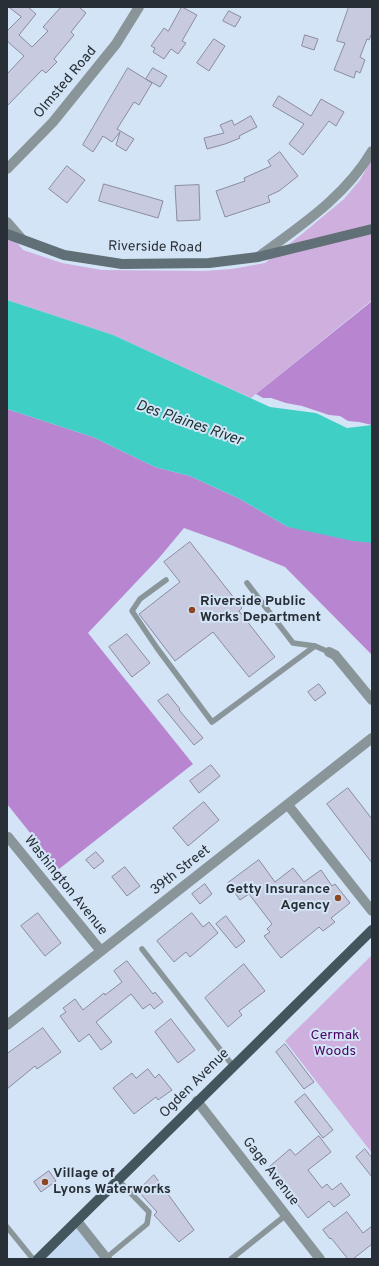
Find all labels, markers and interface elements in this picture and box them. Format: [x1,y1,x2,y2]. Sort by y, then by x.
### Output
street label: Olmsted Road [31,44,101,122]
street label: Riverside Road [108,239,202,257]
water label: Des Plaines River [133,397,245,451]
place label: Riverside Public Works Department [200,594,321,626]
marker: Riverside Public Works Department [187,605,197,615]
street label: Washington Avenue [20,833,110,939]
street label: 39th Street [148,842,214,900]
place label: Getty Insurance Agency [226,882,330,914]
marker: Getty Insurance Agency [333,893,343,903]
park label: Cermak Woods [311,1028,359,1060]
street label: Ogden Avenue [157,1046,233,1122]
street label: Gage Avenue [238,1134,302,1210]
place label: Village of Lyons Waterworks [53,1166,171,1198]
marker: Village of Lyons Waterworks [40,1177,50,1187]

